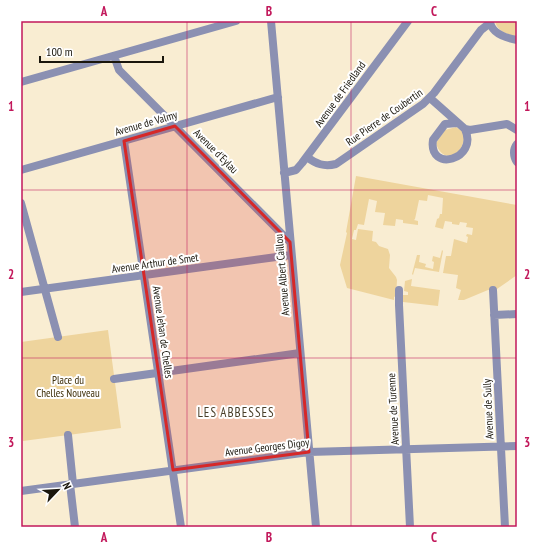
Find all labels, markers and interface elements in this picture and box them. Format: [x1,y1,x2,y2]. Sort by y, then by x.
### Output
text: A [100,3,108,20]
text: B [266,3,272,20]
text: C [431,3,437,20]
scale bar [40,38,163,64]
text: 100 m [46,44,73,59]
street label: Avenue de Friedland [312,58,369,130]
street label: Rue Pierre de Coubertin [343,85,425,149]
text: 1 [8,98,14,115]
text: 1 [524,98,530,115]
street label: Avenue de Valmy [113,107,180,139]
street label: Avenue d'Eylau [191,126,241,176]
street label: Avenue Albert Caillou [271,233,293,316]
street label: Avenue Arthur de Smet [111,250,199,276]
text: 2 [8,266,14,283]
text: 2 [524,266,530,283]
street label: Avenue Jehan de Chelles [150,285,176,379]
street label: Avenue de Turenne [384,372,402,445]
park label: Place du Chelles Nouveau [36,373,100,400]
street label: Avenue de Sully [479,378,497,440]
district label: LES ABBESSES [197,404,275,421]
text: 3 [8,434,14,451]
text: 3 [524,434,530,451]
street label: Avenue Georges Digoy [224,435,311,459]
north arrow [38,470,78,510]
text: N [59,480,75,491]
text: A [100,529,108,546]
text: B [266,529,272,546]
text: C [431,529,437,546]

